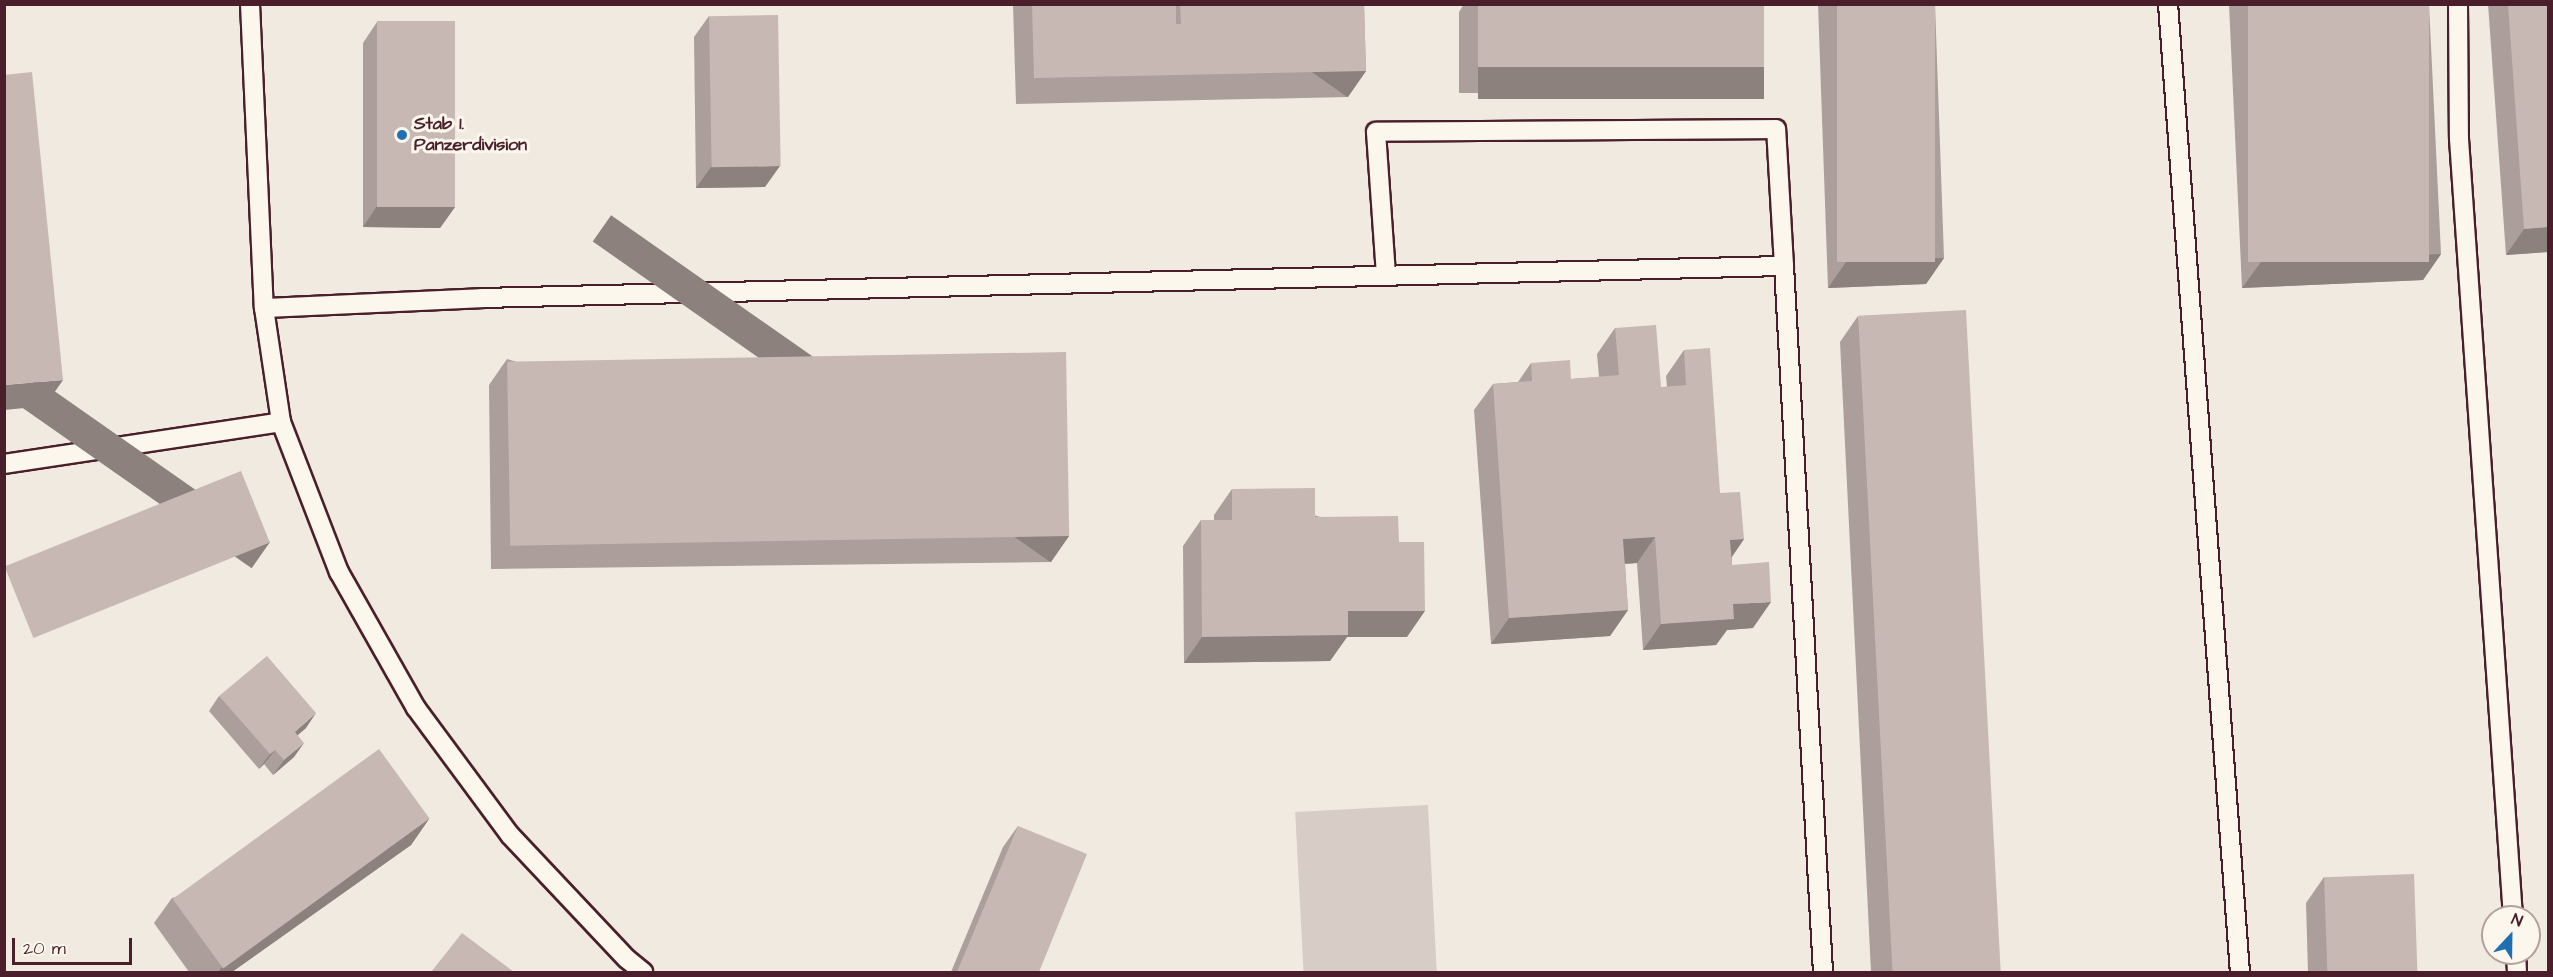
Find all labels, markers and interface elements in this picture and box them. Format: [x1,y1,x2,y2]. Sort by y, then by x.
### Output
place label: Stab 1. Panzerdivision [414,114,527,156]
marker: Stab 1. Panzerdivision [395,128,409,142]
north arrow [2481,905,2541,965]
text: N [2508,908,2526,932]
scale bar [15,926,135,964]
text: 20 m [23,936,66,961]

